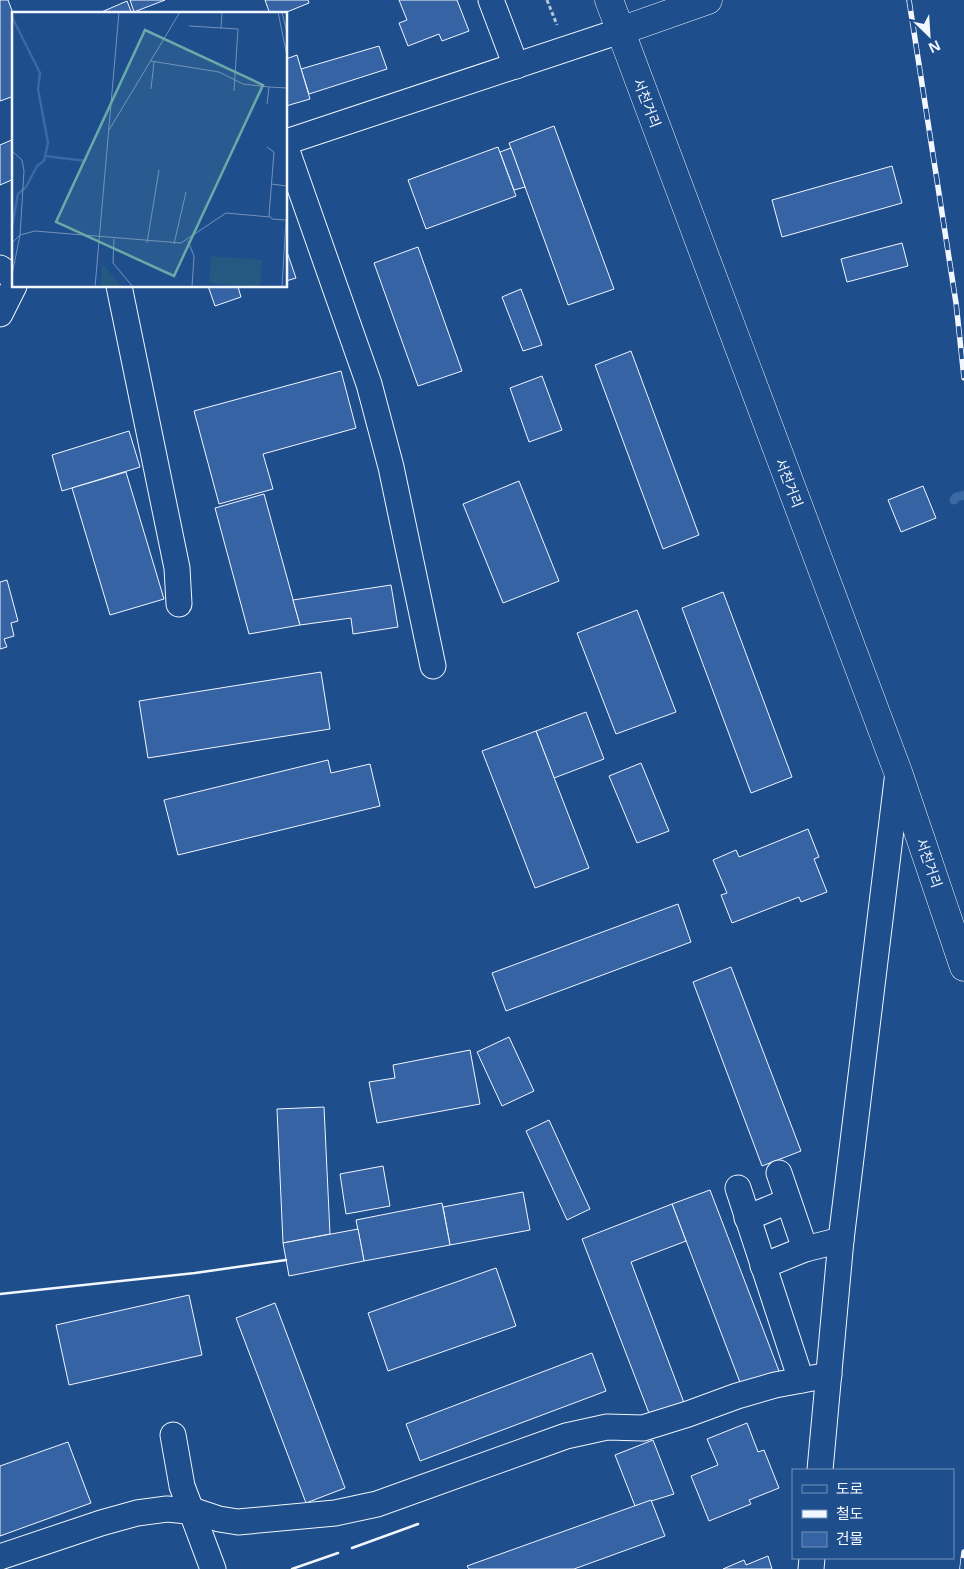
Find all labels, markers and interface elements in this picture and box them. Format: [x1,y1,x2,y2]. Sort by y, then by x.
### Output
north arrow [904,10,954,60]
inset map [12,12,288,288]
text: N [926,36,944,58]
street label: 서천거리 [629,75,666,130]
street label: 서천거리 [771,455,808,510]
street label: 서천거리 [912,835,947,890]
legend [792,1469,954,1559]
text: 도로 [836,1478,864,1498]
text: 철도 [836,1503,864,1523]
text: 건물 [836,1528,864,1548]

